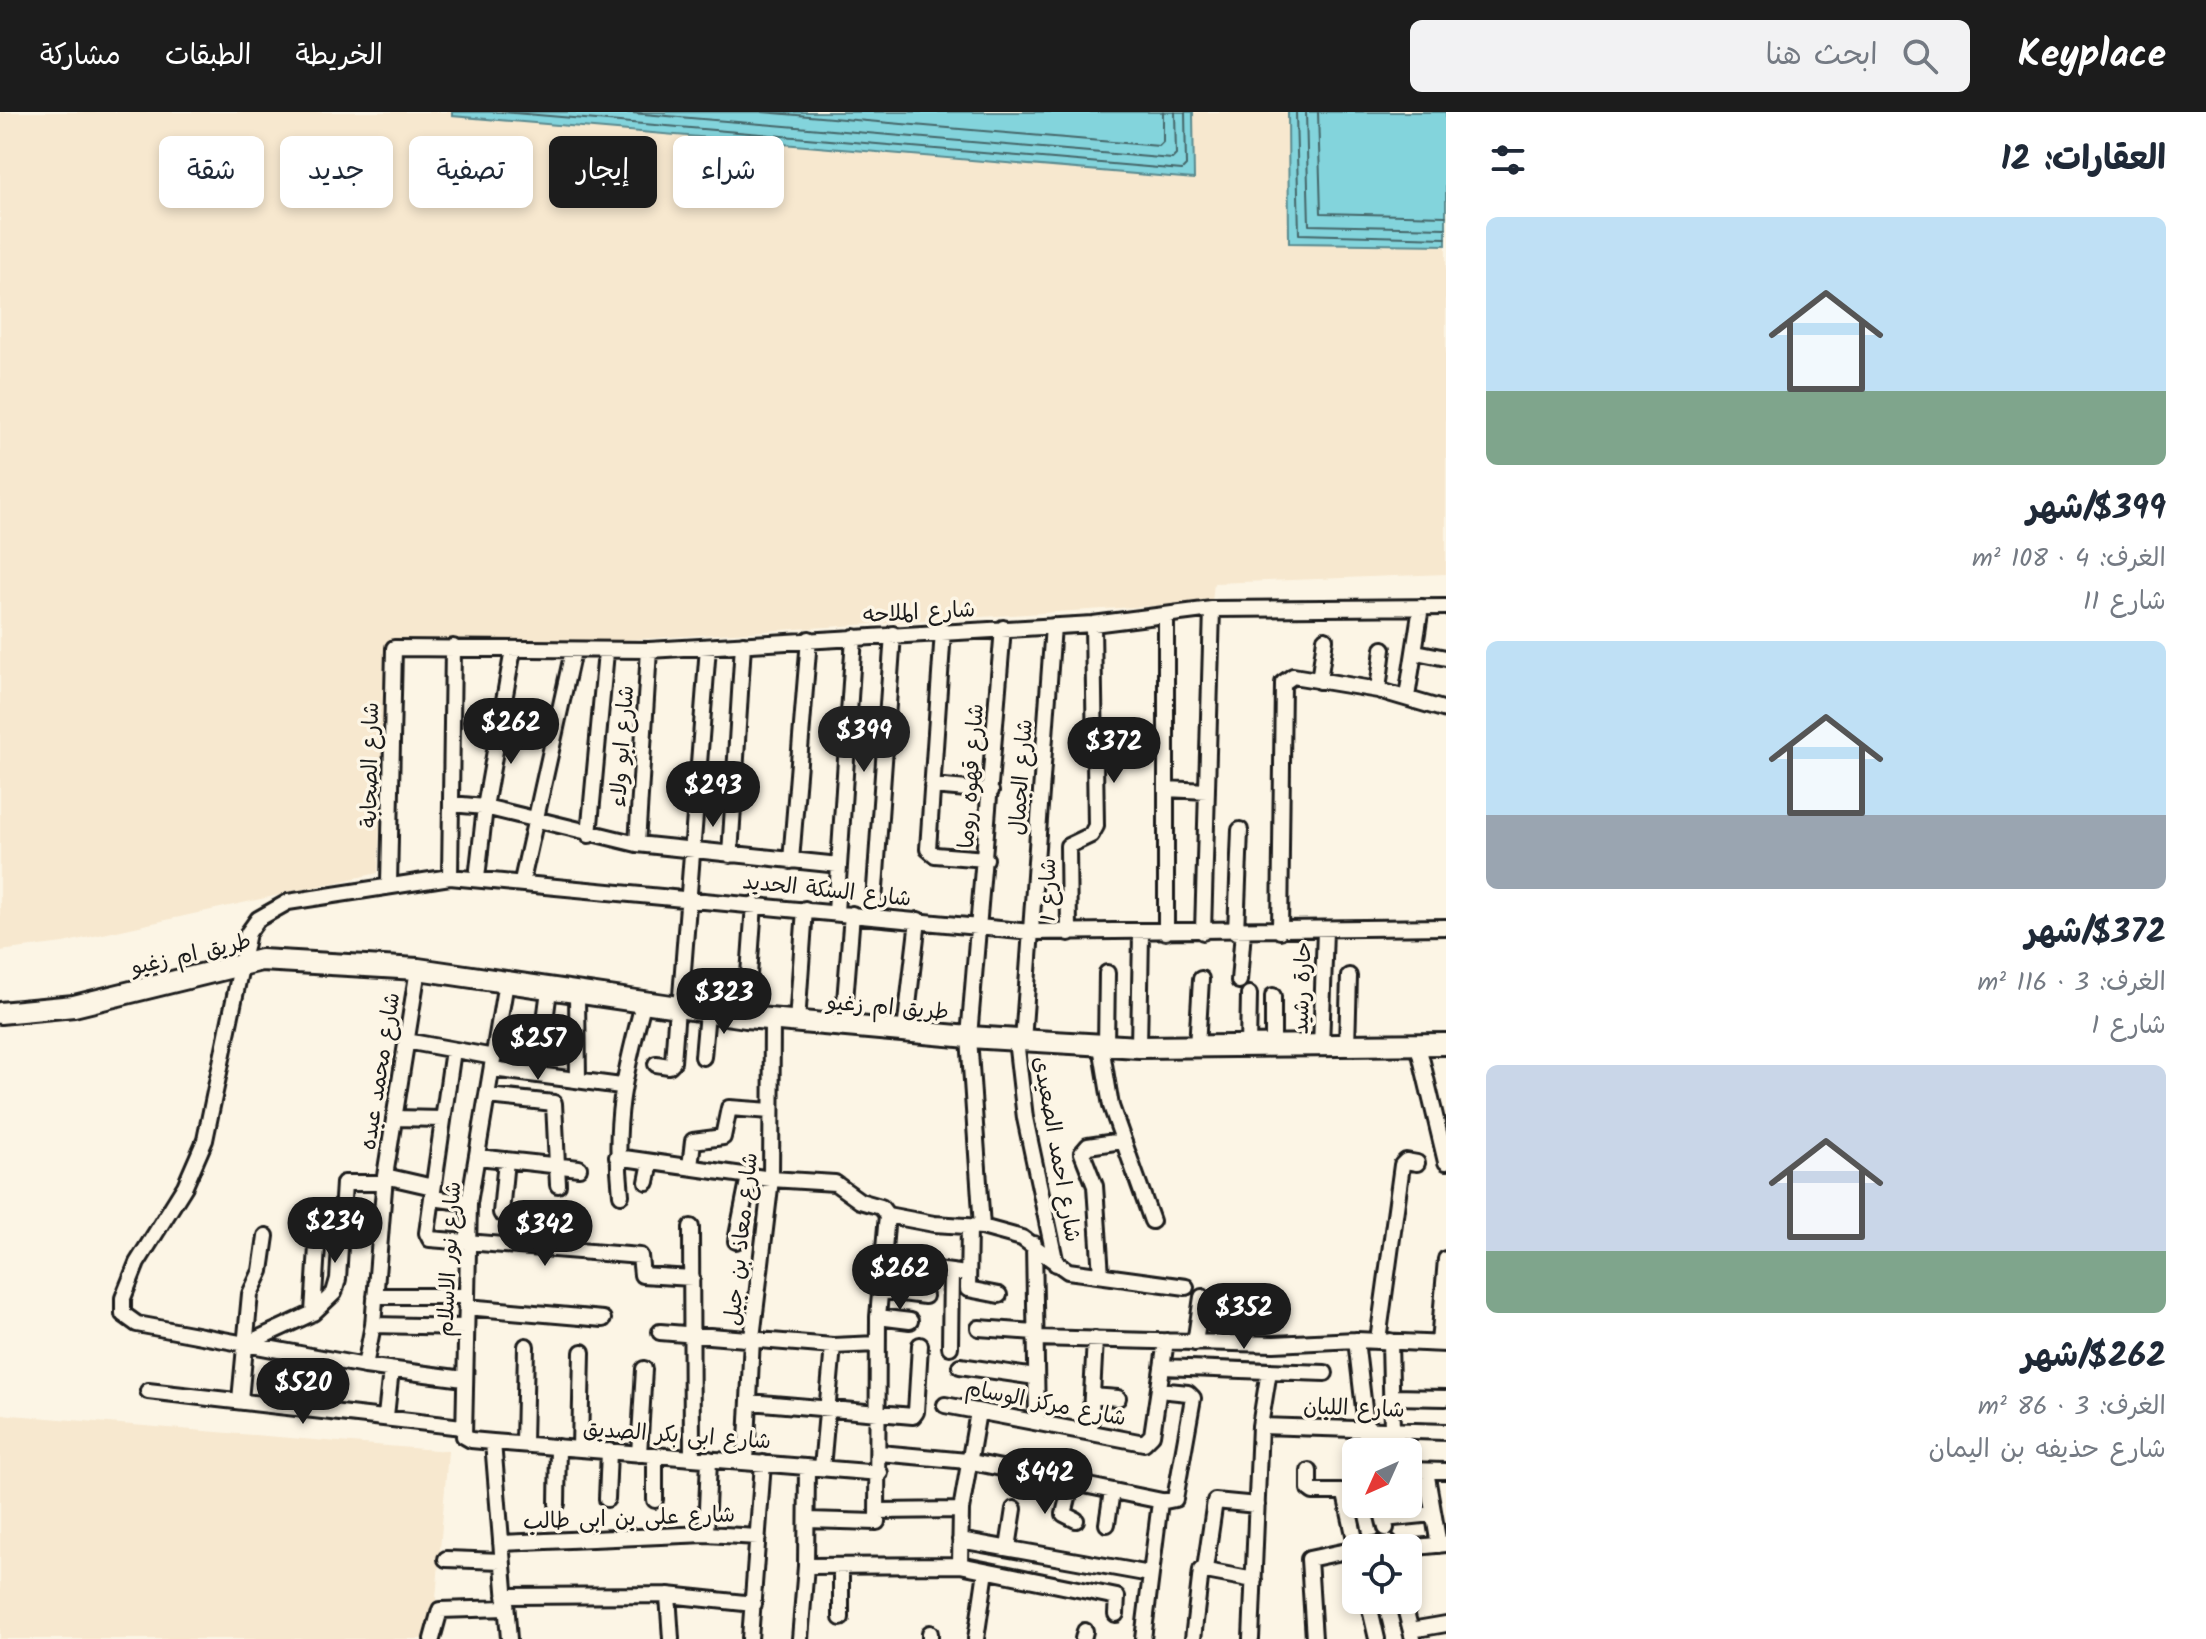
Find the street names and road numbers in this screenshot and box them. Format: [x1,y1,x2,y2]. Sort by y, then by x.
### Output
street label: شارع الملاحه [862,593,976,634]
street label: شارع ابو ولاء [602,684,645,808]
street label: شارع الصحابة [353,702,390,828]
street label: شارع قهوه روما [950,703,995,850]
street label: شارع الجمال [1001,718,1044,837]
street label: شارع 1 [1032,858,1067,922]
street label: شارع السكة الحديد [741,865,913,918]
street label: طريق ام زغيو [126,925,255,987]
street label: حارة رشيد [1284,941,1323,1035]
street label: طريق ام زغيو [823,986,950,1031]
street label: شارع محمد عبده [352,990,411,1153]
street label: شارع احمد الصعيدى [1022,1054,1089,1245]
street label: شارع معاذ بن جبل [716,1151,769,1328]
street label: شارع نور الاسلام [429,1181,472,1338]
street label: شارع مركز الوسام [962,1372,1129,1437]
street label: شارع اللبان [1303,1390,1405,1429]
street label: شارع ابى بكر الصديق [582,1412,772,1461]
street label: شارع على بن ابى طالب [523,1498,736,1541]

